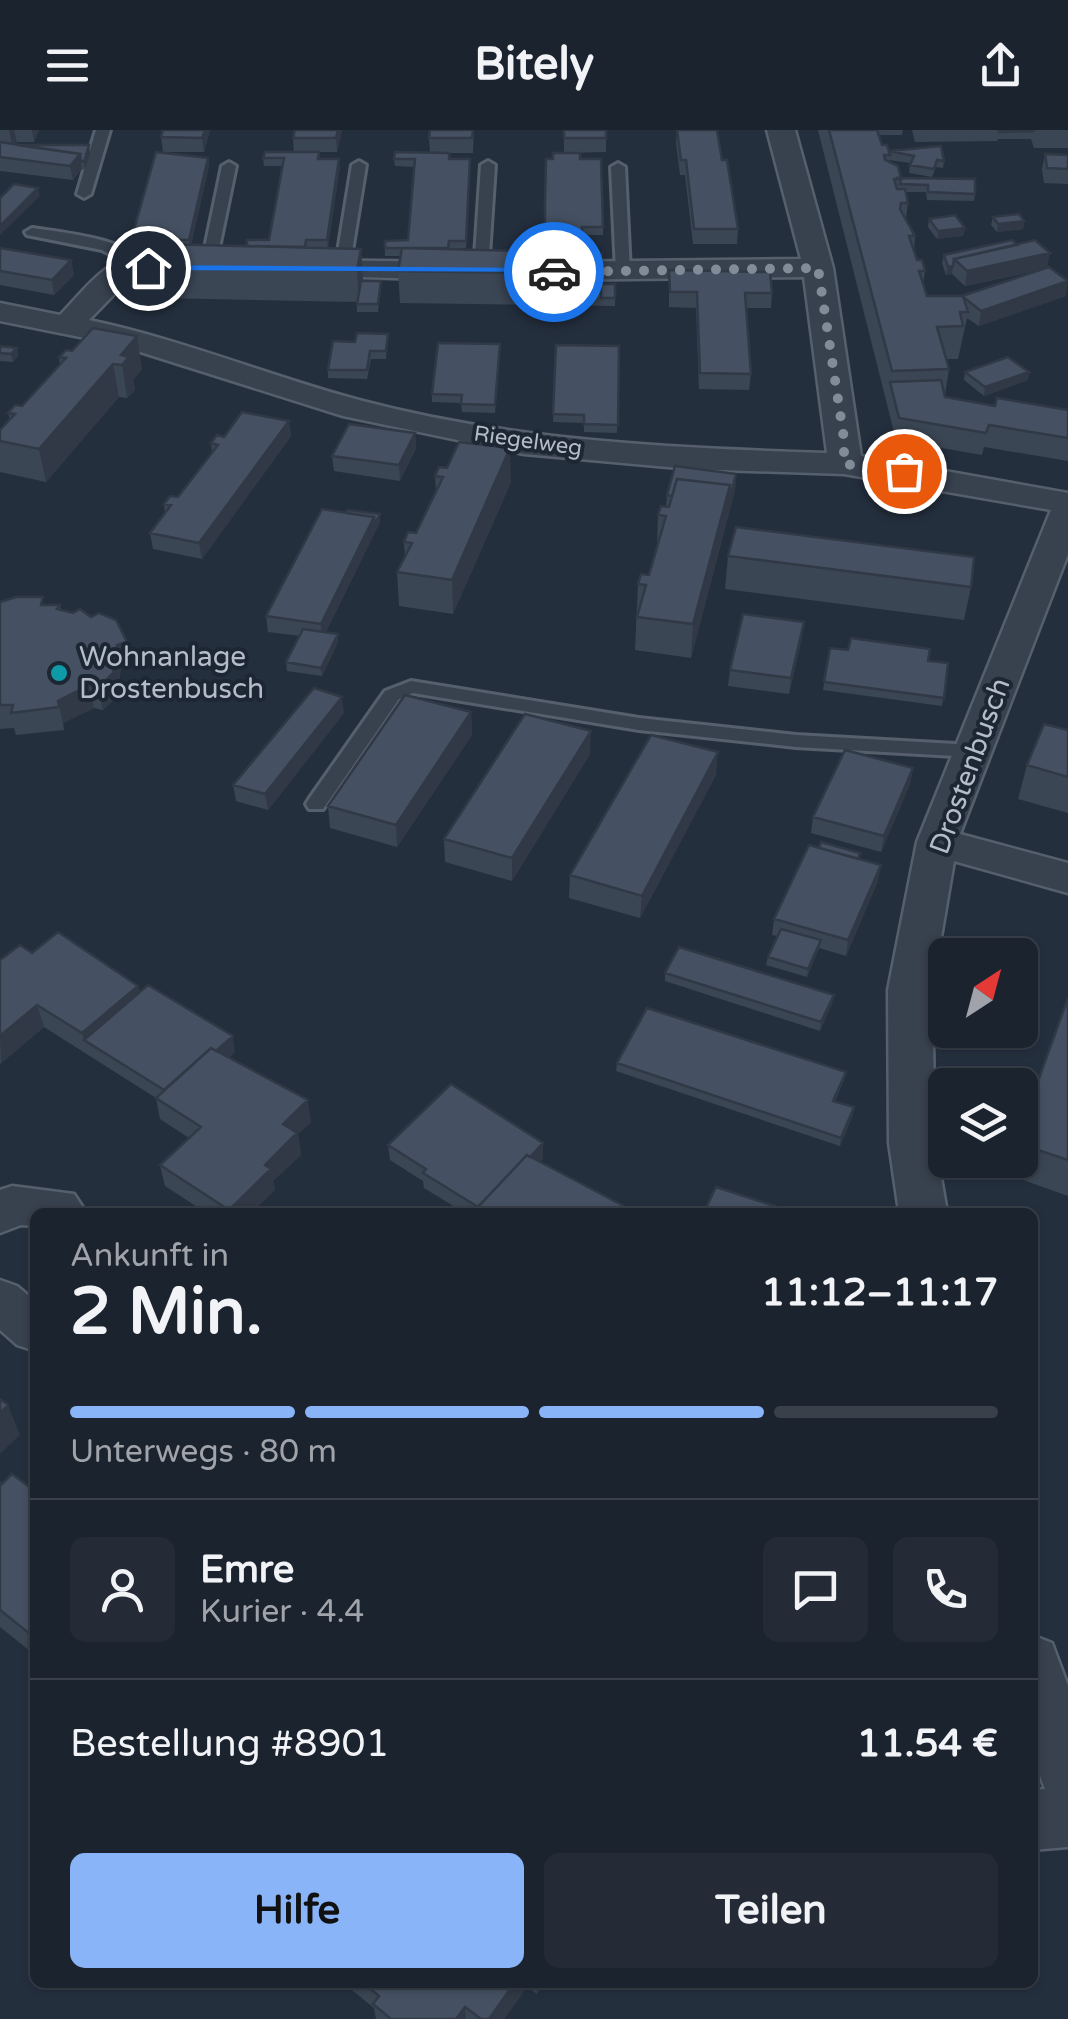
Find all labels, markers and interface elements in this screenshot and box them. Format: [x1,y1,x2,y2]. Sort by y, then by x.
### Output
icon: menu [40,38,95,93]
text: Bitely [474,38,594,92]
icon: share [973,38,1028,93]
courier [504,222,604,322]
pin [106,226,191,311]
icon: home [121,241,176,296]
icon: car [527,245,582,300]
street label: Riegelweg [472,421,584,461]
pin [862,429,947,514]
icon: bag [877,444,932,499]
place label: Wohnanlage Drostenbusch [79,640,264,706]
marker: Wohnanlage Drostenbusch [48,662,70,684]
street label: Drostenbusch [922,673,1018,859]
north arrow [928,938,1038,1048]
map controls [928,938,1038,1178]
button: layers [928,1068,1038,1178]
text: Ankunft in [70,1237,229,1275]
text: 11:12–11:17 [761,1270,998,1316]
text: 2 Min. [70,1273,263,1352]
text: Unterwegs · 80 m [70,1433,337,1471]
button: person [70,1537,175,1642]
button: chat [763,1537,868,1642]
button: phone [893,1537,998,1642]
text: Emre [200,1547,294,1593]
text: Kurier · 4.4 [200,1593,364,1631]
text: Bestellung #8901 [70,1721,389,1767]
text: 11.54 € [857,1721,998,1767]
button: Hilfe [70,1853,524,1968]
button: Teilen [544,1853,998,1968]

